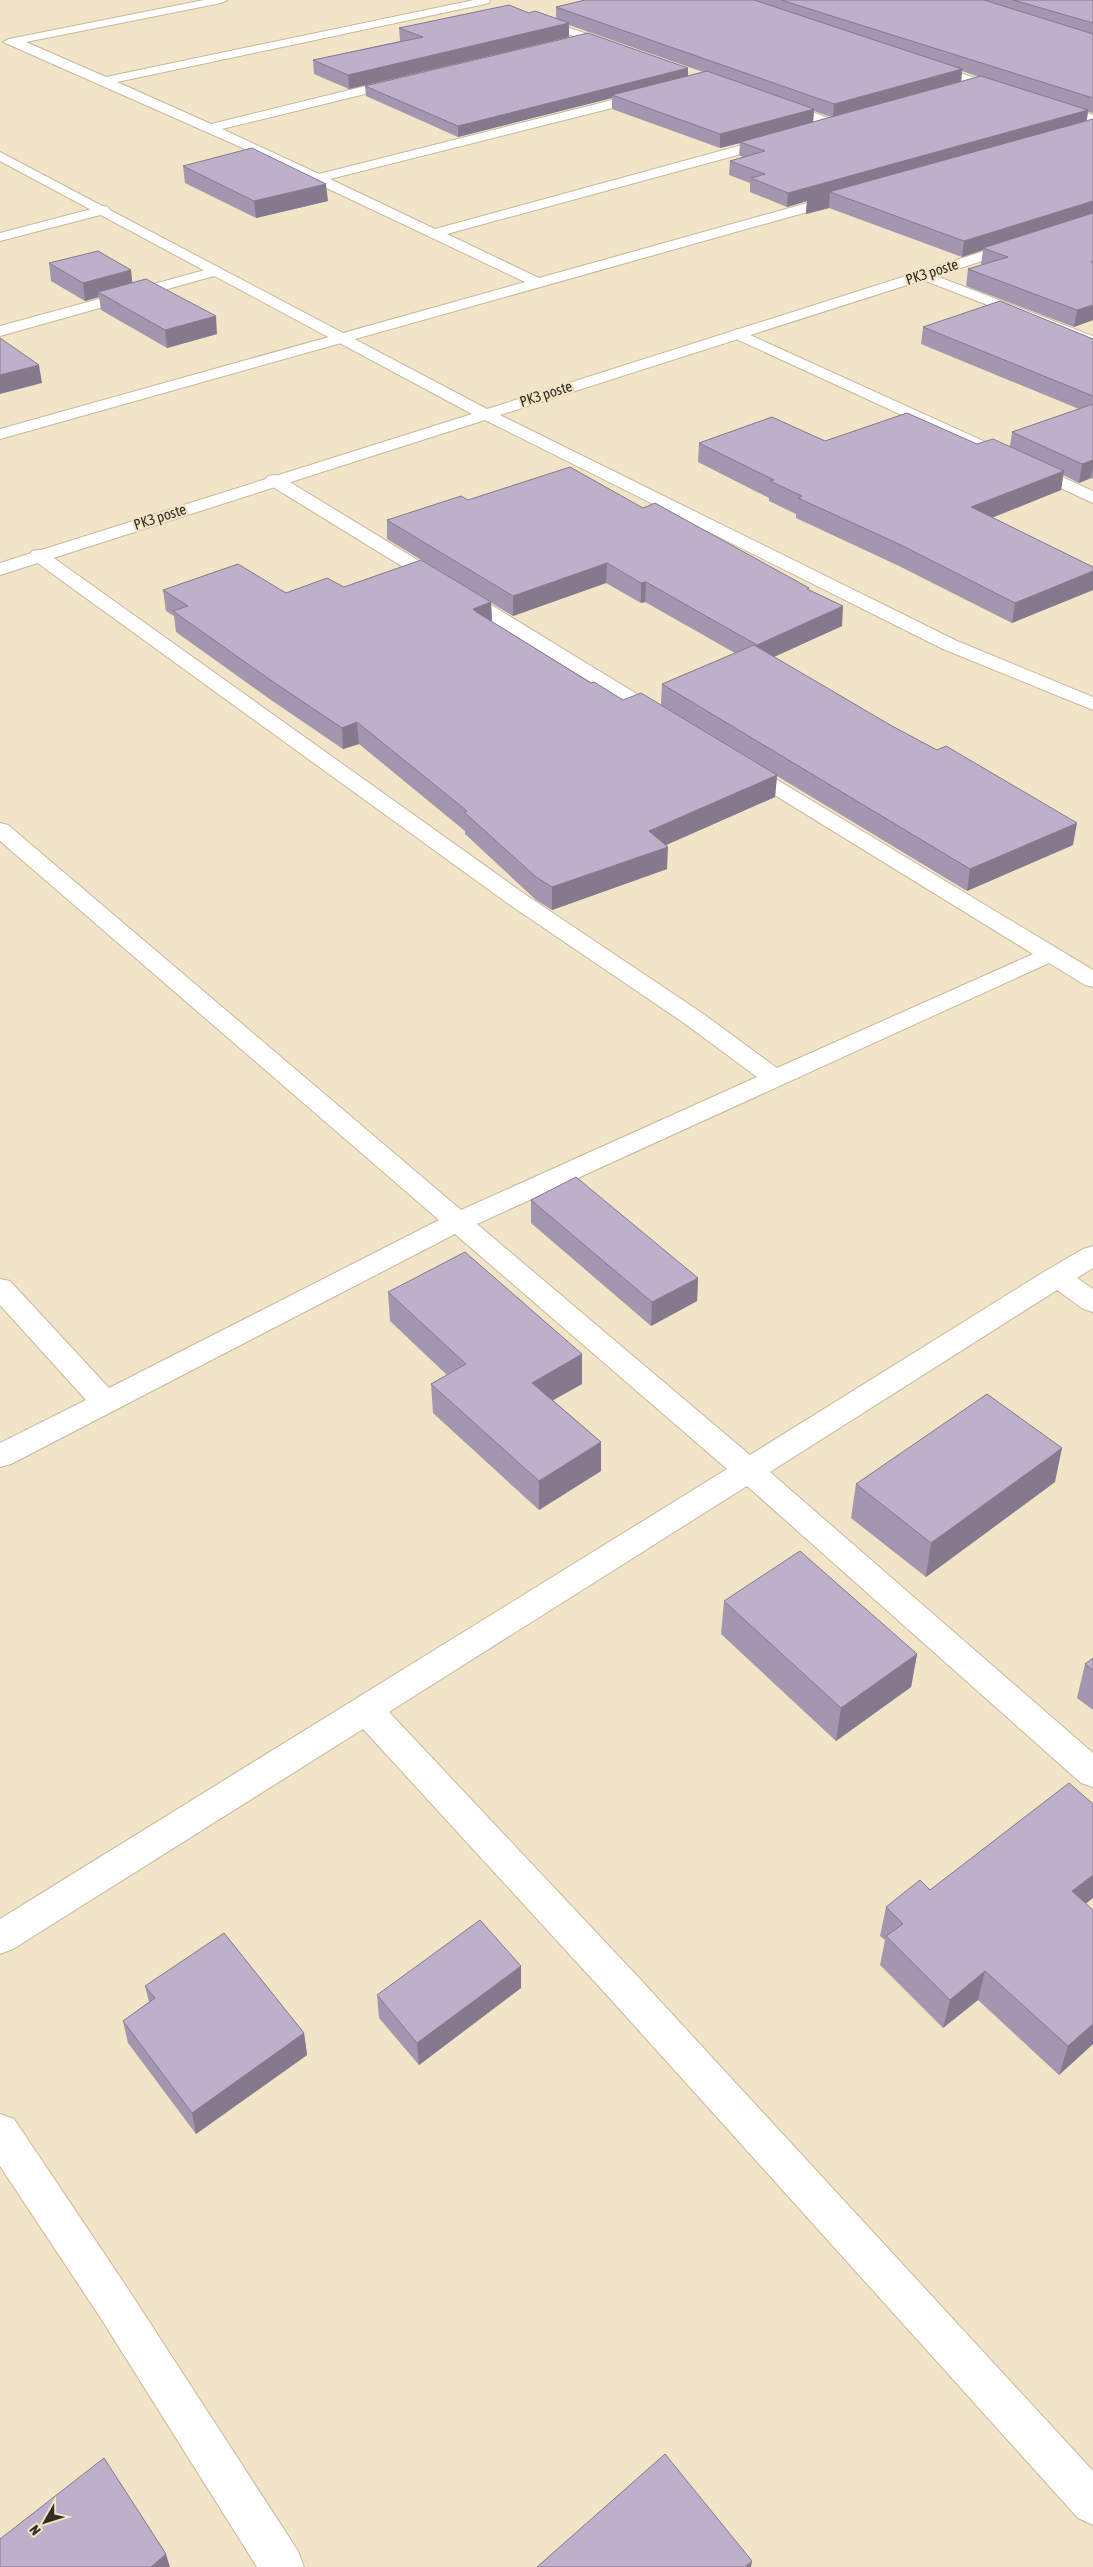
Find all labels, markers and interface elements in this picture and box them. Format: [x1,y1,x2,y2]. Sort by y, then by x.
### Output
street label: PK3 poste [903,255,960,288]
street label: PK3 poste [517,377,574,410]
street label: PK3 poste [131,500,188,533]
north arrow [20,2497,70,2547]
text: N [26,2522,44,2538]

